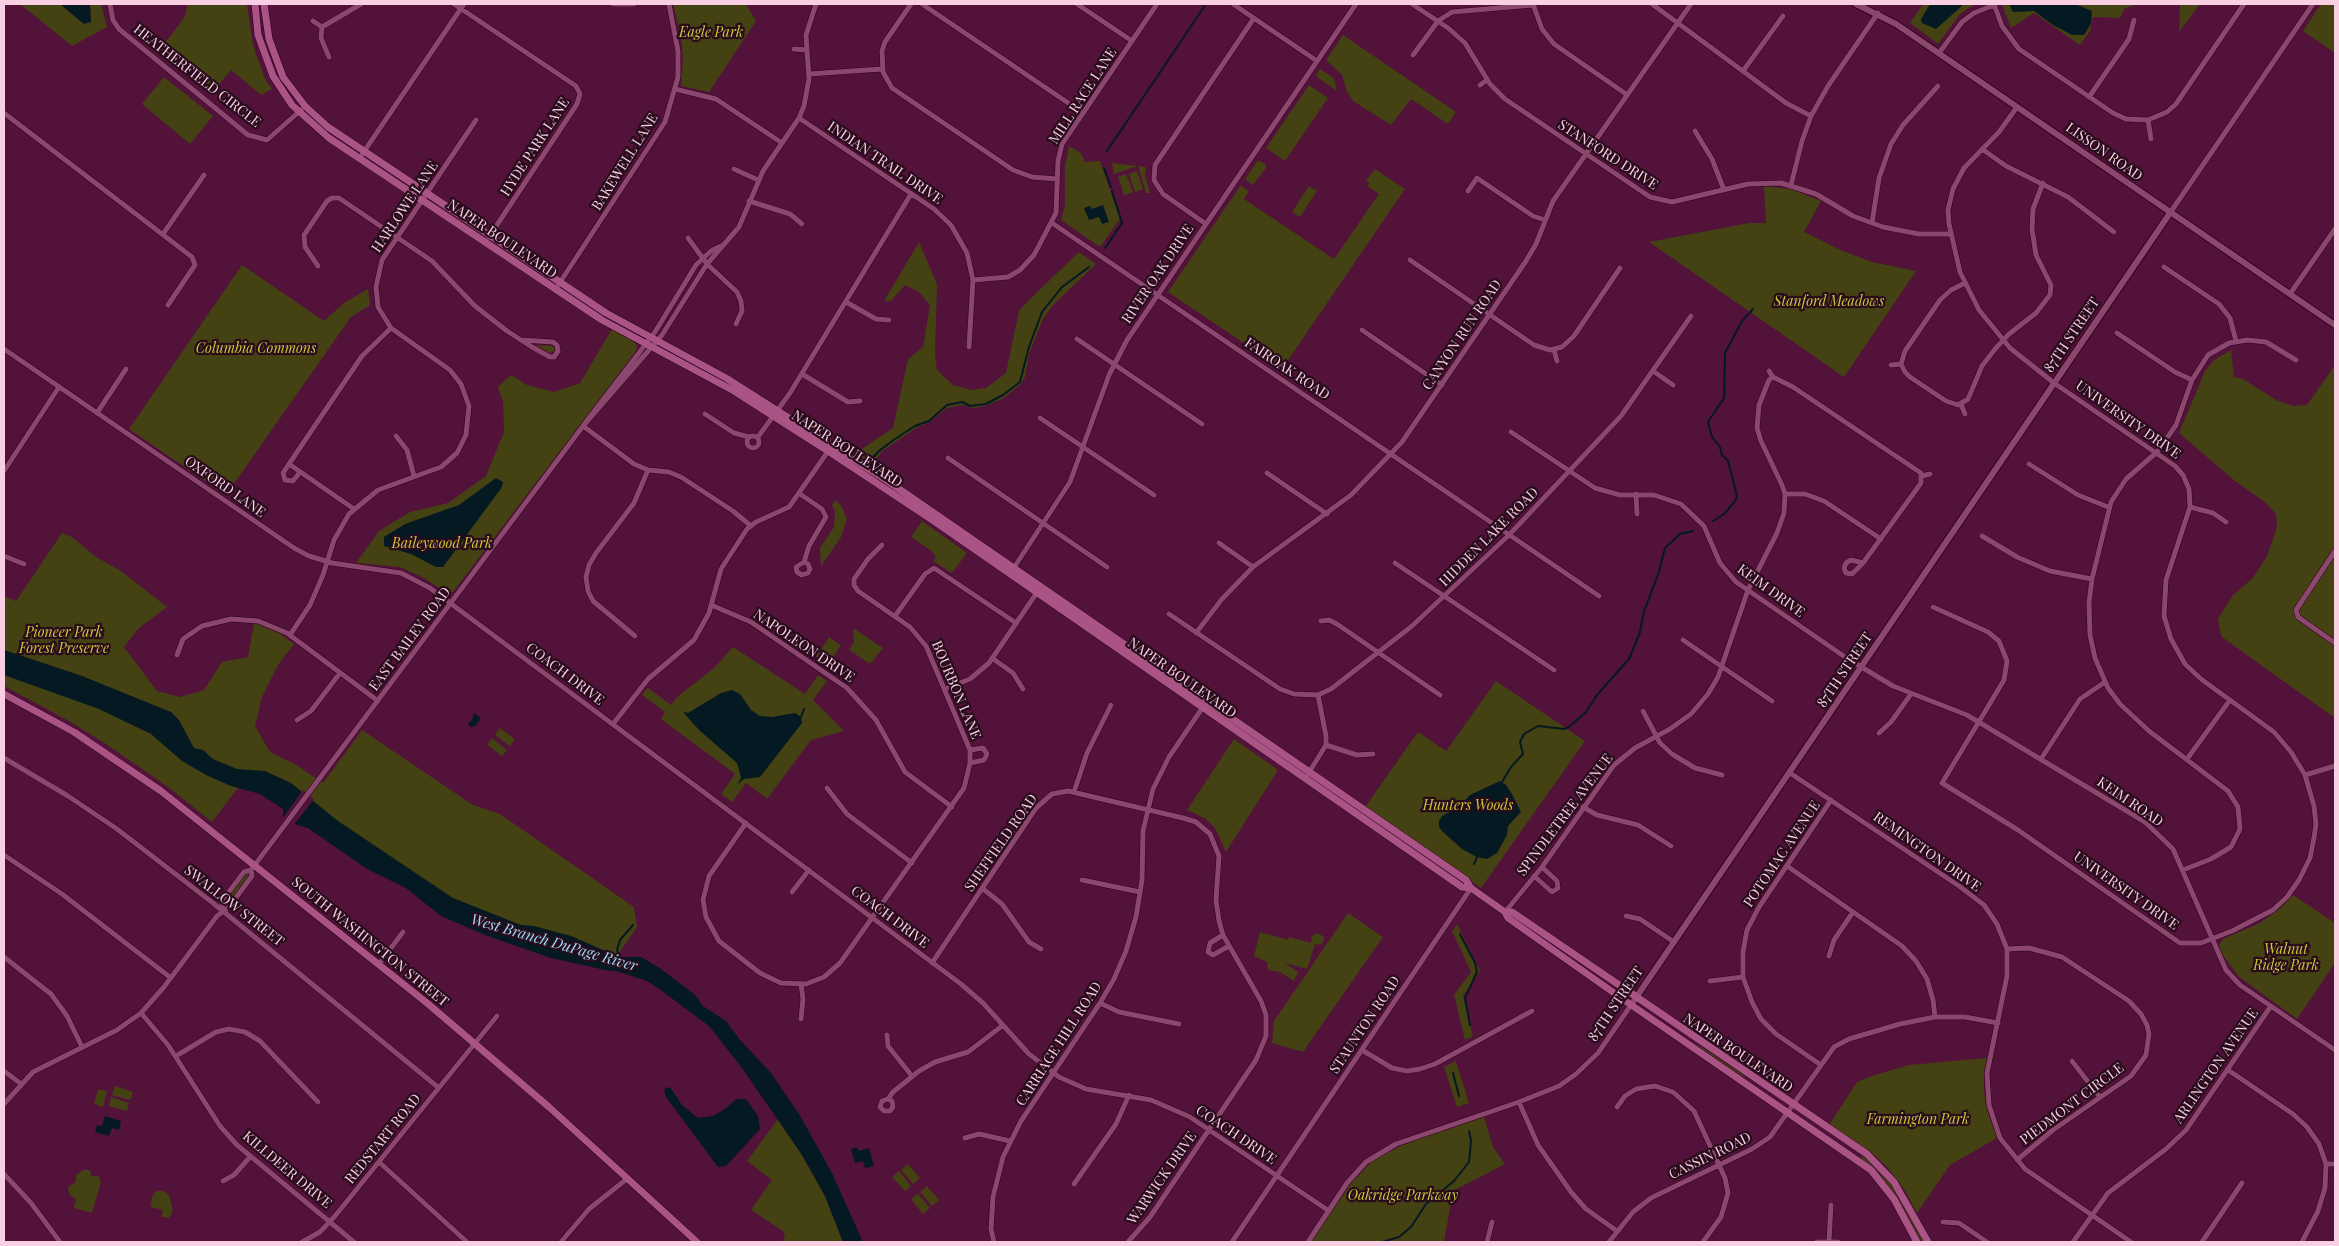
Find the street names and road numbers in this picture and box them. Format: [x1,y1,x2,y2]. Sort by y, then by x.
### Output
street label: HEATHERFIELD CIRCLE [130,21,264,131]
street label: MILL RACE LANE [1046,45,1120,147]
street label: HYDE PARK LANE [497,95,573,199]
street label: BAKEWELL LANE [588,110,662,214]
street label: STANFORD DRIVE [1555,116,1661,194]
street label: INDIAN TRAIL DRIVE [824,118,946,208]
street label: LISSON ROAD [2062,119,2146,185]
street label: HARLOWE LANE [368,158,442,256]
street label: NAPER BOULEVARD [444,196,560,282]
street label: RIVER OAK DRIVE [1119,221,1197,327]
street label: CANYON RUN ROAD [1419,277,1505,393]
street label: 87TH STREET [2041,294,2103,376]
street label: FAIROAK ROAD [1241,334,1333,404]
street label: UNIVERSITY DRIVE [2072,377,2184,463]
street label: NAPER BOULEVARD [789,407,905,491]
street label: OXFORD LANE [181,453,269,521]
street label: HIDDEN LAKE ROAD [1436,484,1542,590]
street label: KEIM DRIVE [1734,561,1808,621]
street label: EAST BAILEY ROAD [366,584,454,694]
street label: NAPOLEON DRIVE [750,606,858,686]
street label: 87TH STREET [1814,629,1876,711]
street label: NAPER BOULEVARD [1125,634,1239,722]
street label: BOURBON LANE [928,638,984,742]
street label: COACH DRIVE [523,639,607,709]
street label: SPINDLETREE AVENUE [1513,751,1617,879]
street label: KEIM ROAD [2094,774,2166,830]
street label: SHEFFIELD ROAD [961,791,1041,895]
street label: POTOMAC AVENUE [1740,798,1824,910]
street label: REMINGTON DRIVE [1870,809,1984,895]
street label: UNIVERSITY DRIVE [2070,848,2182,934]
street label: SWALLOW STREET [181,862,287,950]
street label: SOUTH WASHINGTON STREET [288,874,452,1010]
street label: COACH DRIVE [848,882,932,952]
street label: 87TH STREET [1585,963,1647,1045]
street label: STAUNTON ROAD [1326,973,1404,1077]
street label: CARRIAGE HILL ROAD [1013,979,1105,1109]
street label: ARLINGTON AVENUE [2170,1005,2262,1127]
street label: NAPER BOULEVARD [1680,1010,1796,1096]
street label: PIEDMONT CIRCLE [2017,1059,2127,1149]
street label: REDSTART ROAD [342,1091,424,1187]
street label: COACH DRIVE [1193,1102,1279,1168]
street label: KILLDEER DRIVE [239,1128,335,1212]
street label: WARWICK DRIVE [1124,1128,1200,1228]
street label: CASSIN ROAD [1666,1129,1754,1183]

